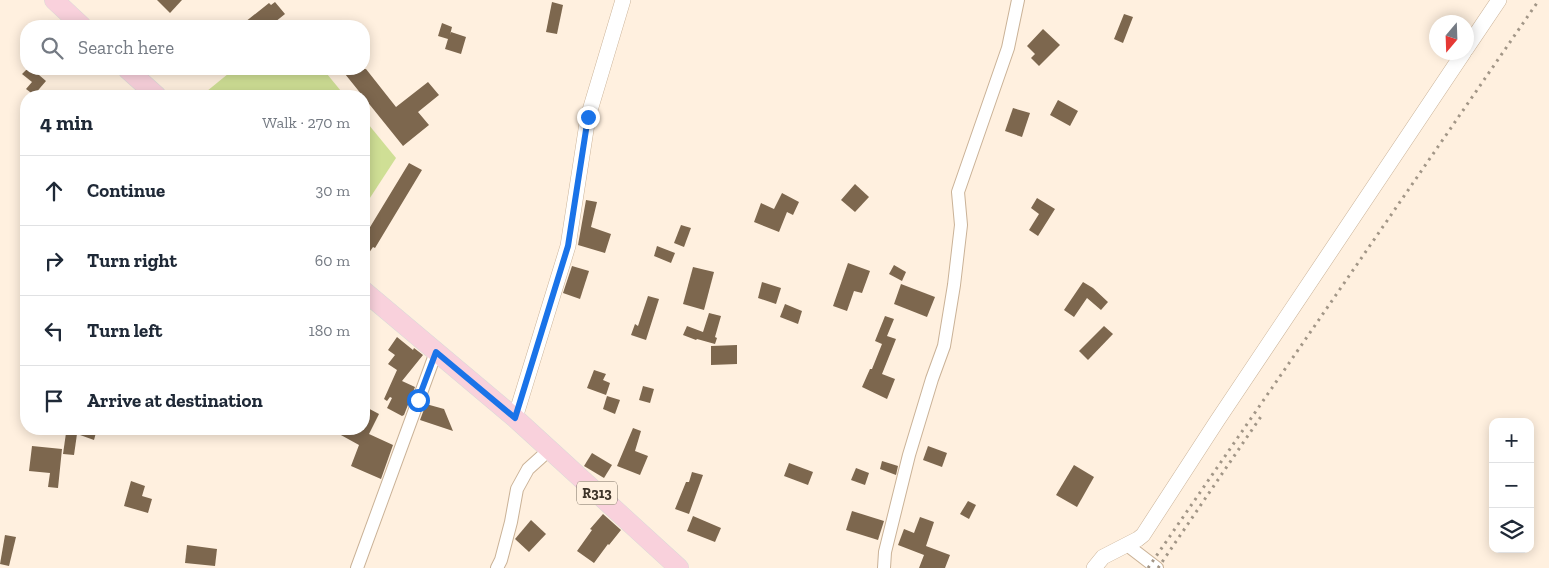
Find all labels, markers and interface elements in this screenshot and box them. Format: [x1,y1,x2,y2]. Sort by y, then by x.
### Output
north arrow [1429,15,1474,60]
search box [20,20,370,75]
icon: search [38,34,66,62]
text: Search here [78,36,174,59]
route end [577,106,600,129]
text: 4 min [40,110,93,135]
text: Walk · 270 m [262,113,350,132]
icon: ahead [40,177,68,205]
text: Continue [87,179,165,202]
text: 30 m [316,181,350,200]
icon: right [40,247,68,275]
text: Turn right [87,249,177,272]
text: 60 m [315,251,350,270]
icon: left [40,317,68,345]
text: Turn left [87,319,162,342]
text: 180 m [309,321,350,340]
icon: arrive [40,387,68,415]
text: Arrive at destination [87,389,263,412]
route start [407,389,430,412]
map controls [1489,418,1534,553]
button: + [1489,418,1534,463]
button: − [1489,463,1534,508]
road number: R313 [577,482,617,504]
button: layers [1489,508,1534,553]

